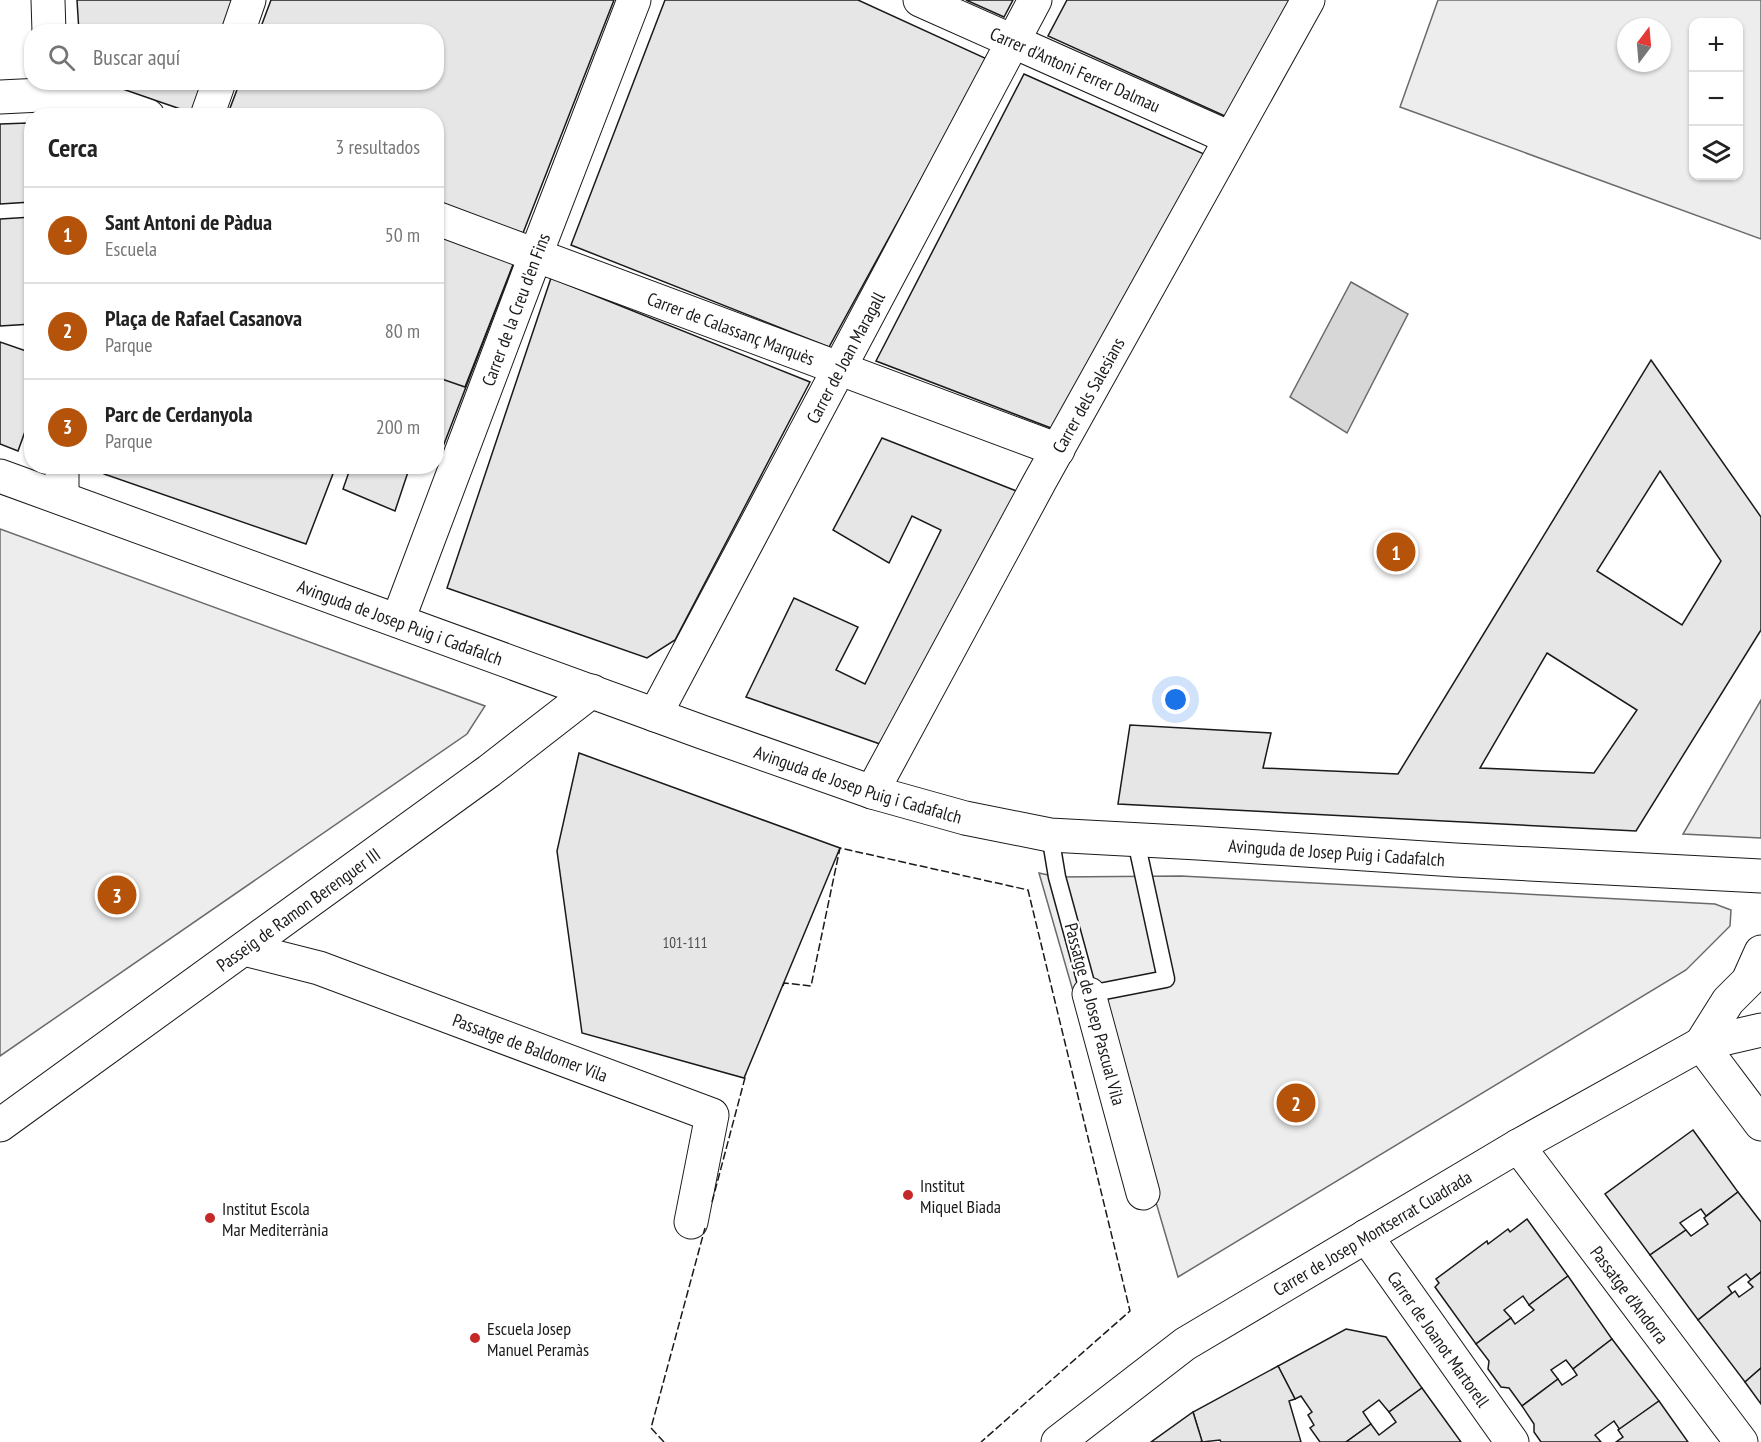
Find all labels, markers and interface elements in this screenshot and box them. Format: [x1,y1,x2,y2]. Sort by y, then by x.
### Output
north arrow [1617,18,1671,72]
map controls [1689,18,1743,180]
button: + [1689,18,1743,72]
street label: Carrer d'Antoni Ferrer Dalmau [987,21,1164,117]
search box [24,24,444,90]
icon: search [45,41,78,74]
text: Buscar aquí [93,43,180,71]
button: − [1689,72,1743,126]
button: layers [1689,126,1743,180]
text: Cerca [48,131,98,164]
text: 3 resultados [335,134,420,160]
text: Sant Antoni de Pàdua [105,208,272,236]
text: 1 [63,222,72,248]
text: 50 m [385,222,420,248]
street label: Carrer de la Creu d'en Fins [476,230,555,389]
text: Escuela [105,236,157,262]
street label: Carrer de Calassanç Marquès [644,286,818,370]
street label: Carrer de Joan Maragall [801,287,890,427]
text: Plaça de Rafael Casanova [105,304,302,332]
text: 2 [63,318,72,344]
text: 80 m [385,318,420,344]
text: Parque [105,332,153,358]
street label: Carrer dels Salesians [1047,333,1129,457]
text: Parc de Cerdanyola [105,400,253,428]
text: 3 [63,414,72,440]
text: 200 m [376,414,420,440]
text: Parque [105,428,153,454]
pin: 1 [1376,530,1416,574]
street label: Avinguda de Josep Puig i Cadafalch [294,574,506,670]
your location [1161,685,1190,714]
street label: Avinguda de Josep Puig i Cadafalch [751,740,965,828]
street label: Avinguda de Josep Puig i Cadafalch [1228,834,1446,871]
street label: Passeig de Ramon Berenguer III [212,842,385,976]
pin: 3 [98,872,136,918]
street label: Passatge de Josep Pascual Vila [1060,920,1130,1108]
house number: 101-111 [663,933,707,952]
street label: Passatge de Baldomer Vila [450,1008,611,1087]
pin: 2 [1276,1080,1316,1126]
street label: Carrer de Josep Montserrat Cuadrada [1269,1165,1476,1301]
place label: Institut Miquel Biada [920,1174,1001,1218]
marker: Institut Miquel Biada [901,1188,915,1202]
place label: Institut Escola Mar Mediterrània [222,1197,328,1241]
marker: Institut Escola Mar Mediterrània [203,1211,217,1225]
street label: Passatge d'Andorra [1586,1241,1674,1348]
street label: Carrer de Joanot Martorell [1383,1266,1495,1412]
place label: Escuela Josep Manuel Peramàs [487,1317,589,1361]
marker: Escuela Josep Manuel Peramàs [468,1331,482,1345]

